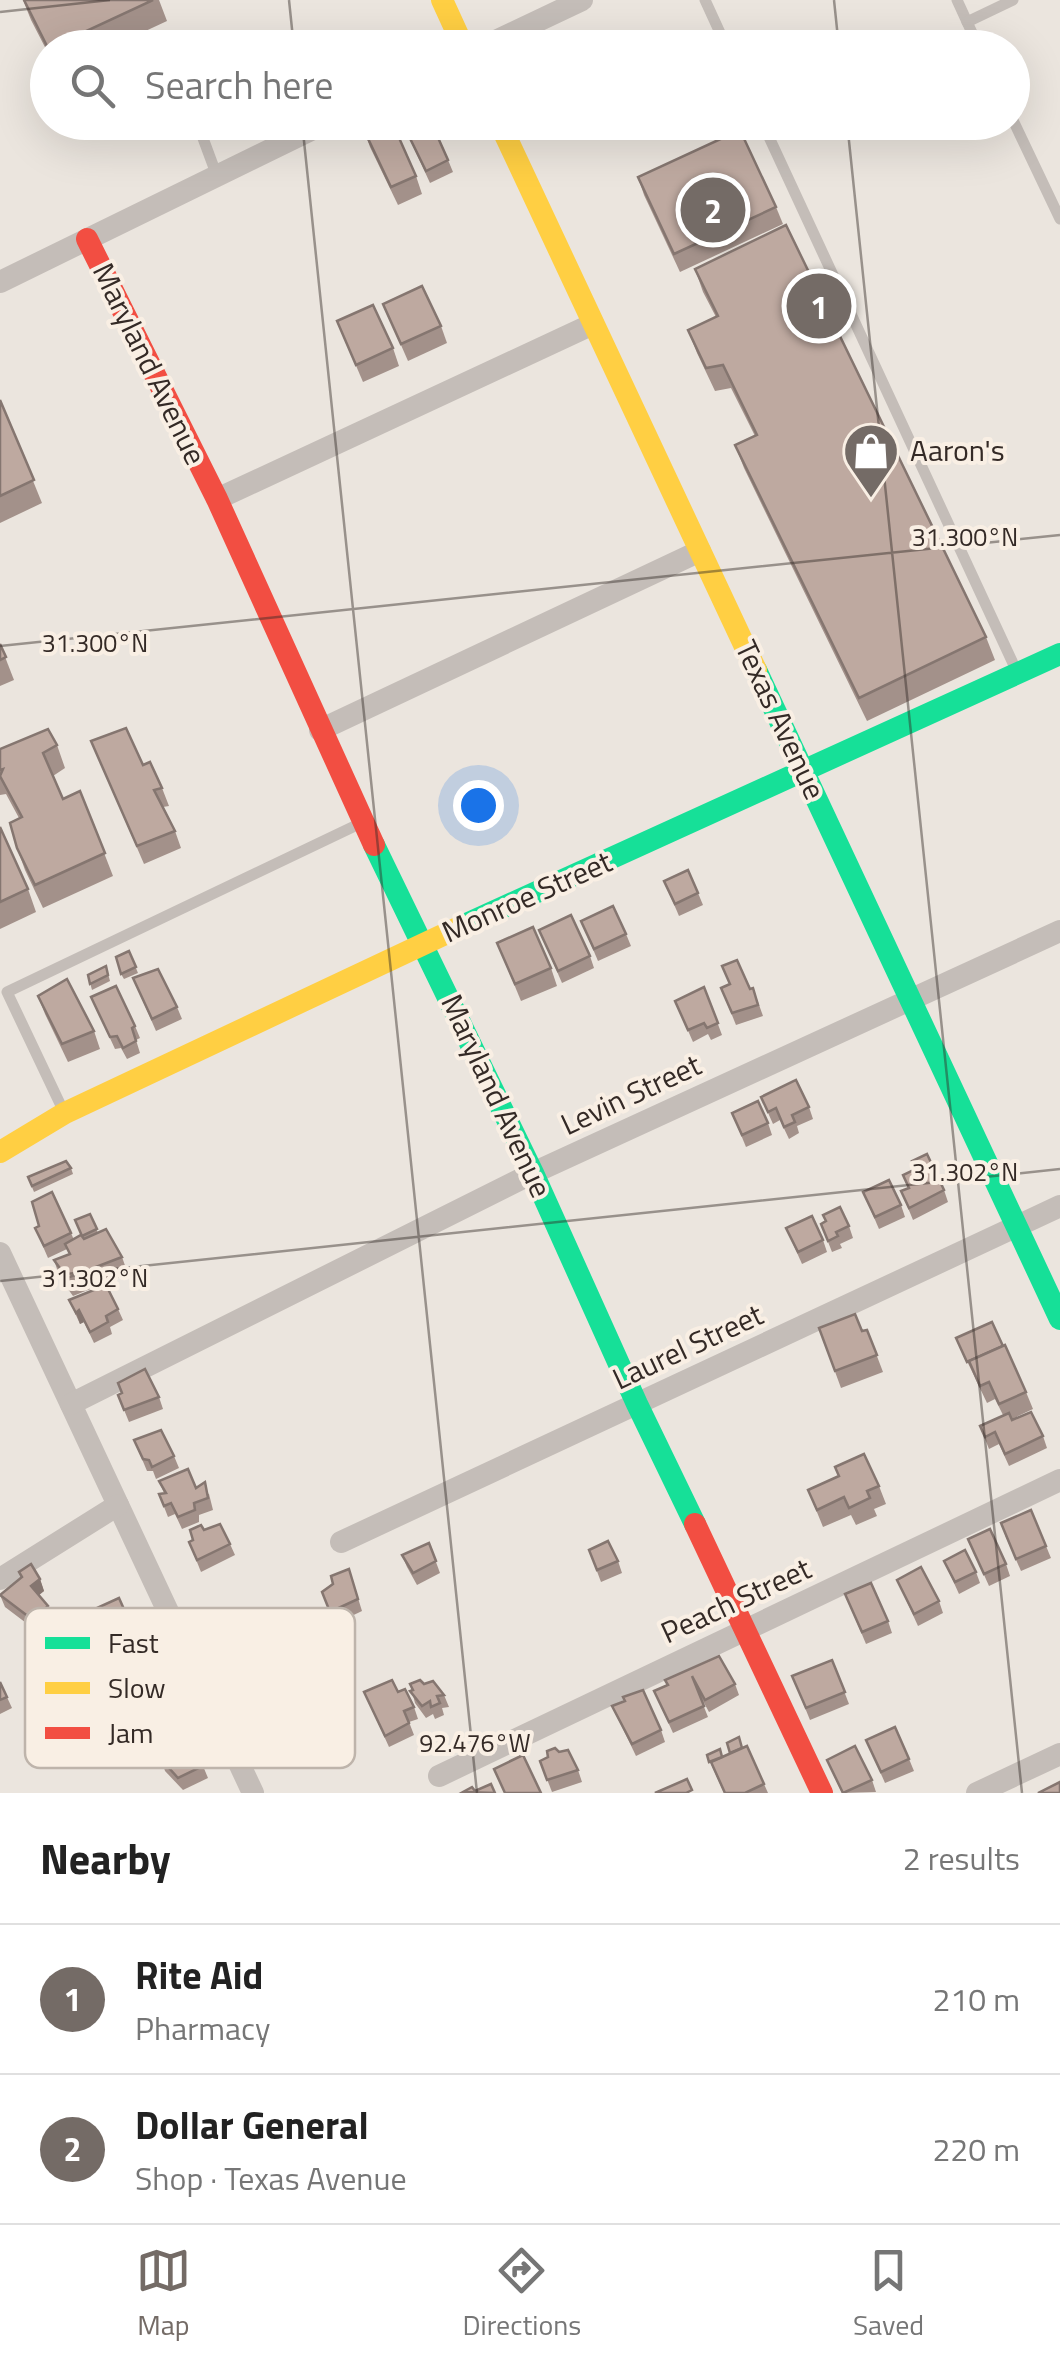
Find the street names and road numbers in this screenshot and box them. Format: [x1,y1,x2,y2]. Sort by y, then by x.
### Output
street label: Maryland Avenue [81,255,219,472]
street label: Texas Avenue [724,632,838,807]
street label: Monroe Street [434,838,620,954]
street label: Maryland Avenue [430,986,564,1205]
street label: Levin Street [553,1041,709,1147]
street label: Laurel Street [605,1291,771,1401]
street label: Peach Street [653,1545,819,1655]

